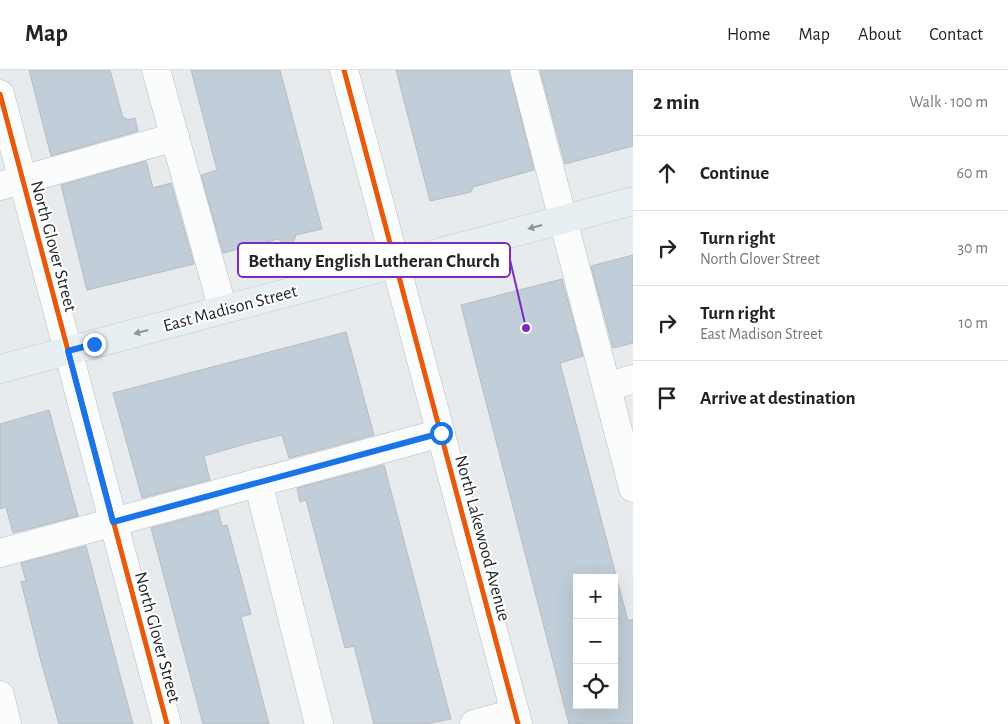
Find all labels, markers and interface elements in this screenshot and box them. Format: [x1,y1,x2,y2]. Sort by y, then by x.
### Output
text: Map [25,22,68,46]
text: Home [727,26,770,44]
text: Map [798,26,830,44]
text: About [858,26,901,44]
text: Contact [929,26,983,44]
text: 2 min [653,92,700,113]
text: Walk · 100 m [909,94,988,110]
icon: ahead [653,159,681,187]
text: Continue [700,164,769,183]
text: 60 m [957,165,988,181]
street label: North Glover Street [27,179,79,314]
one-way arrow [528,223,543,231]
text: Turn right [700,229,775,248]
icon: right [653,234,681,262]
text: 30 m [958,240,988,256]
callout: Bethany English Lutheran Church [238,243,510,277]
text: North Glover Street [700,251,820,267]
text: Bethany English Lutheran Church [248,252,500,271]
street label: East Madison Street [161,282,299,336]
text: Turn right [700,304,775,323]
icon: right [653,309,681,337]
text: 10 m [959,315,988,331]
text: East Madison Street [700,326,823,342]
one-way arrow [134,328,149,336]
route end [83,333,106,356]
icon: arrive [653,384,681,412]
text: Arrive at destination [700,389,856,408]
route start [430,422,453,445]
street label: North Lakewood Avenue [451,453,513,623]
street label: North Glover Street [131,570,183,705]
map controls [573,574,618,709]
button: + [573,574,618,619]
button: − [573,619,618,664]
button: locate [573,664,618,709]

